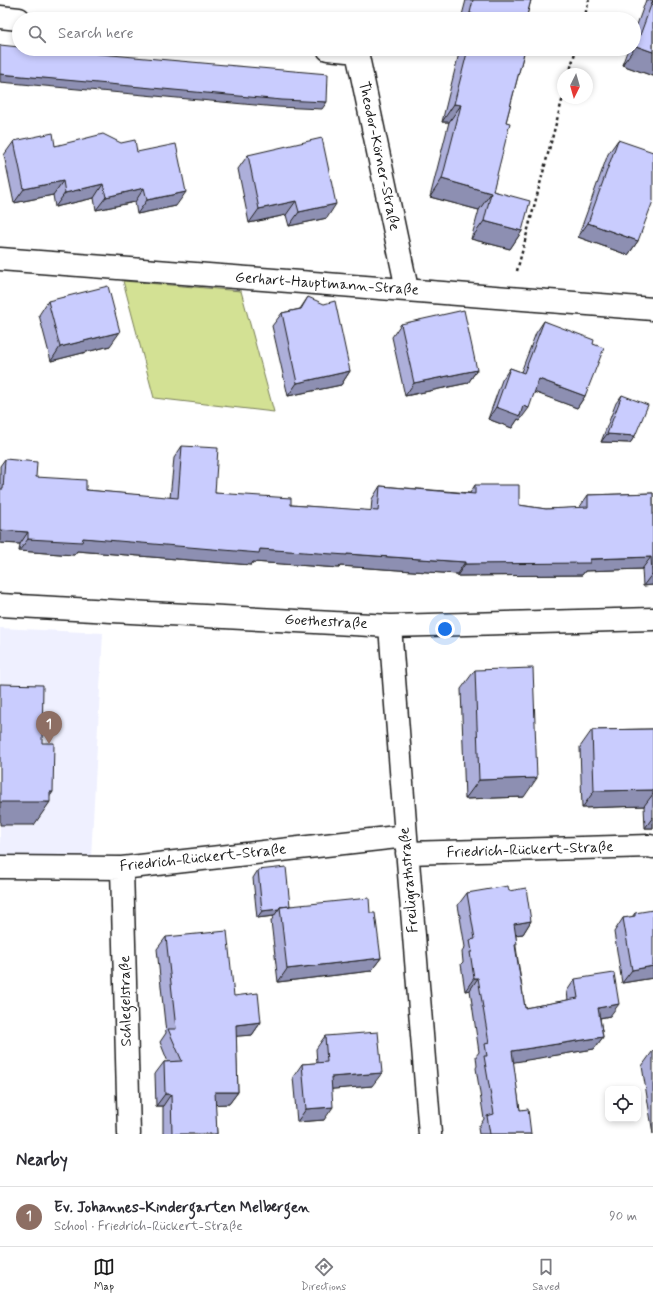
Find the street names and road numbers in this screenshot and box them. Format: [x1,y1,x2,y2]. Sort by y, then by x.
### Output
street label: Theodor-Körner-Straße [353,79,405,233]
street label: Gerhart-Hauptmann-Straße [234,268,420,300]
street label: Goethestraße [284,610,368,634]
street label: Freiligrathstraße [394,826,424,934]
street label: Friedrich-Rückert-Straße [446,837,614,863]
street label: Friedrich-Rückert-Straße [119,839,287,877]
street label: Schlegelstraße [115,955,138,1047]

